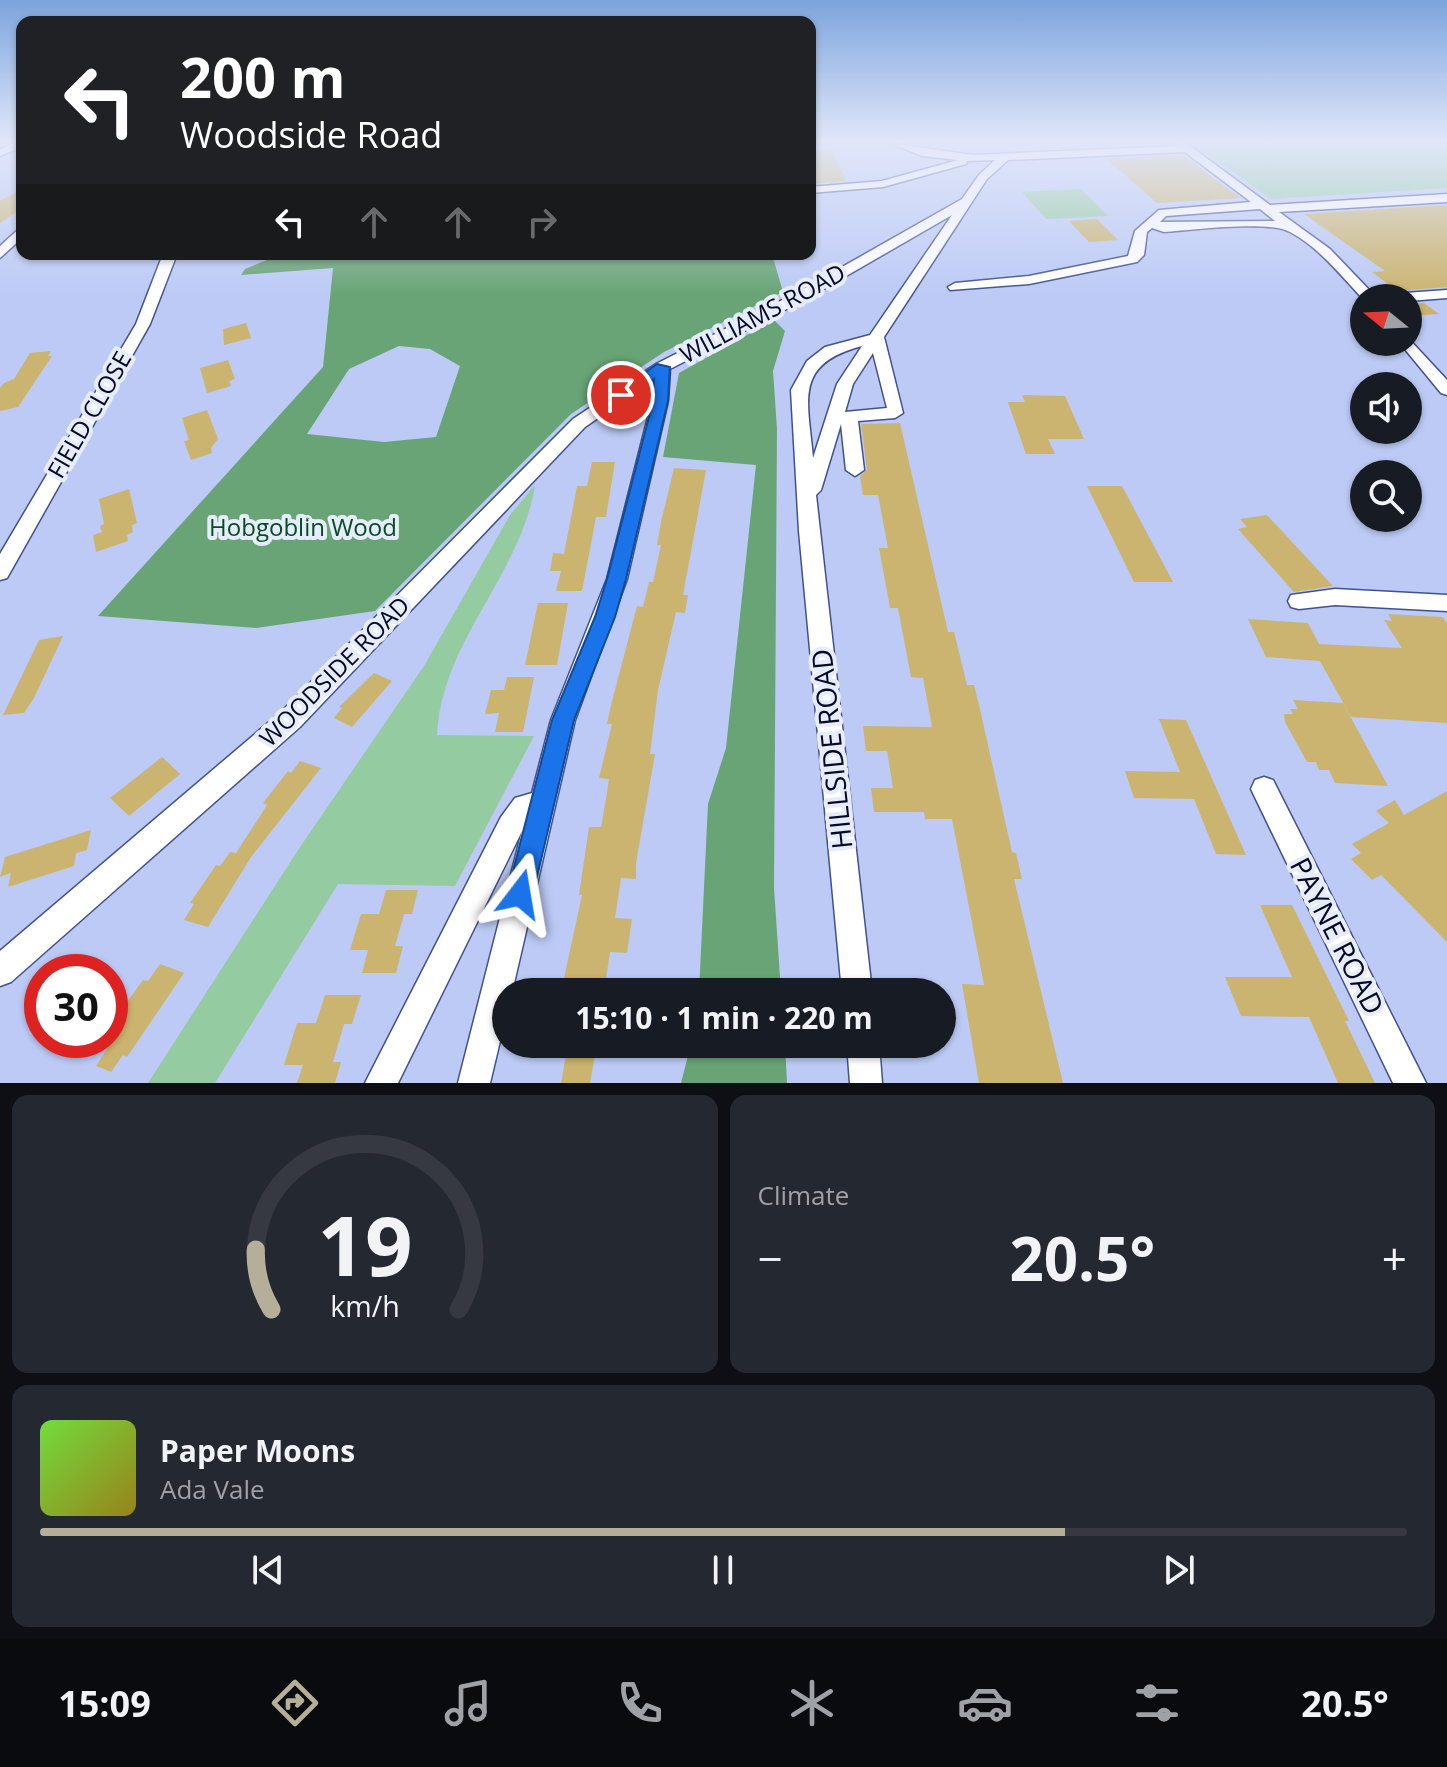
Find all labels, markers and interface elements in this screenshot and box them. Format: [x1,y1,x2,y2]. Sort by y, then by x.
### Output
text: 200 m [180,38,346,114]
icon: left [48,48,152,152]
text: Woodside Road [180,110,442,159]
icon: left [268,200,312,244]
icon: ahead [352,200,396,244]
icon: ahead [436,200,480,244]
icon: right [520,200,564,244]
street label: WILLIAMS ROAD [674,255,851,370]
north arrow [1350,284,1422,356]
map controls [1350,284,1422,532]
street label: FIELD CLOSE [39,345,138,484]
pin [587,361,655,429]
button: sound [1350,372,1422,444]
icon: arrive [599,373,643,417]
button: search [1350,460,1422,532]
park label: Hobgoblin Wood [209,510,397,543]
street label: WOODSIDE ROAD [252,589,416,753]
street label: HILLSIDE ROAD [802,647,860,851]
street label: PAYNE ROAD [1282,851,1394,1020]
position arrow [478,852,562,936]
speed limit sign: 30 [24,954,128,1058]
text: 15:10 · 1 min · 220 m [575,997,873,1038]
text: Climate [758,1177,849,1213]
text: 19 [317,1187,412,1300]
text: 20.5° [1009,1217,1155,1299]
text: − [758,1228,783,1288]
text: + [1382,1228,1407,1288]
text: km/h [330,1286,399,1325]
text: Paper Moons [160,1430,355,1471]
text: Ada Vale [160,1471,265,1507]
icon: previous [246,1548,290,1592]
icon: pause [701,1548,745,1592]
icon: next [1157,1548,1201,1592]
icon: directions [267,1675,323,1731]
icon: music [440,1675,496,1731]
icon: phone [612,1675,668,1731]
icon: climate [784,1675,840,1731]
icon: car [957,1675,1013,1731]
icon: filters [1129,1675,1185,1731]
text: 15:09 [58,1679,151,1728]
text: 20.5° [1301,1679,1389,1728]

